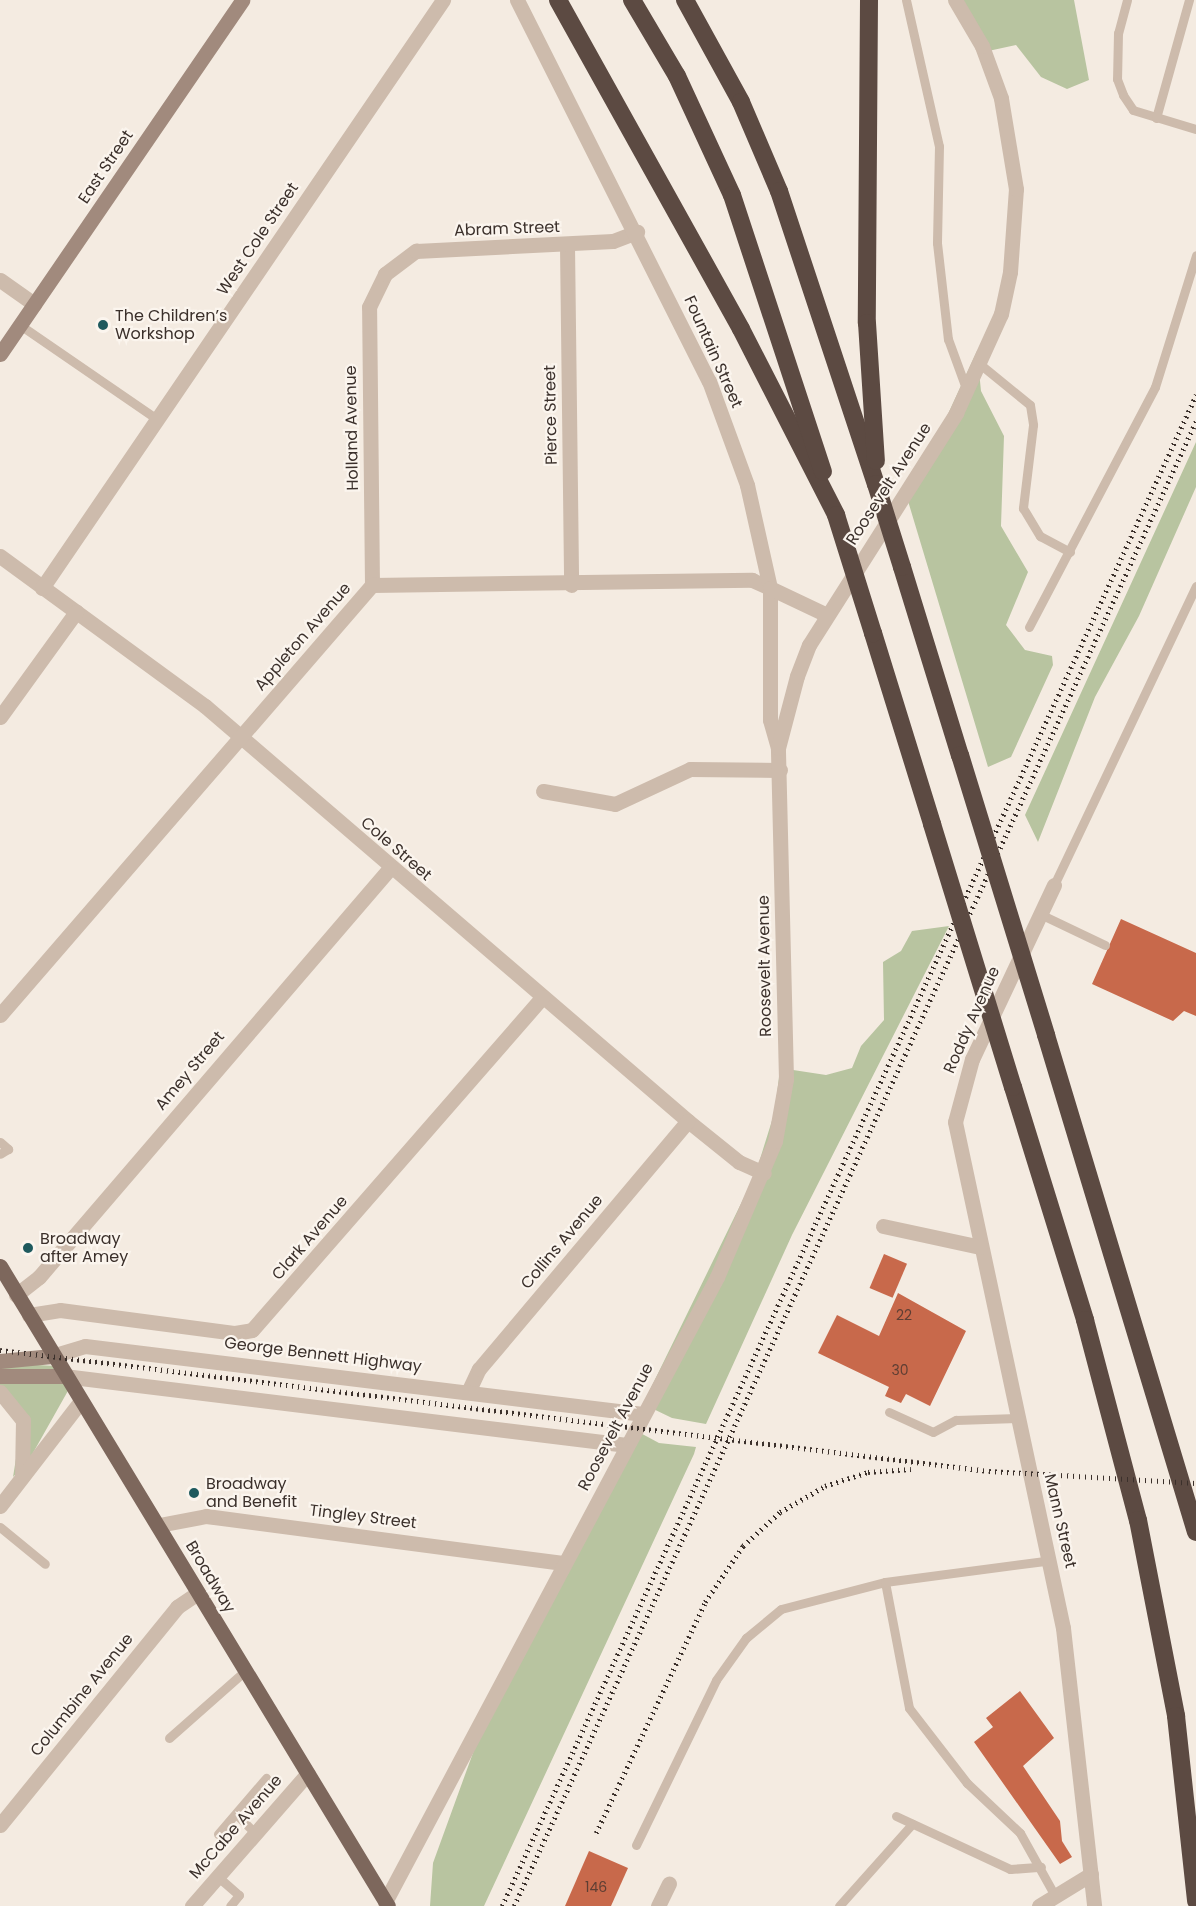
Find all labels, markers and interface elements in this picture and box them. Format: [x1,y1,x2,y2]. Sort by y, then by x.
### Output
street label: East Street [74,127,138,207]
street label: West Cole Street [213,179,303,299]
street label: Abram Street [454,218,560,240]
street label: Fountain Street [680,293,746,411]
place label: The Children’s Workshop [115,306,227,344]
marker: The Children’s Workshop [96,318,110,332]
street label: Holland Avenue [341,365,363,491]
street label: Pierce Street [541,365,561,465]
street label: Roosevelt Avenue [842,419,936,549]
street label: Appleton Avenue [251,579,355,695]
street label: Cole Street [357,813,435,885]
street label: Roosevelt Avenue [754,895,776,1037]
street label: Roddy Avenue [940,964,1004,1076]
street label: Amey Street [151,1028,229,1114]
street label: Collins Avenue [517,1191,607,1293]
street label: Clark Avenue [268,1192,352,1284]
place label: Broadway after Amey [40,1229,128,1267]
marker: Broadway after Amey [21,1241,35,1255]
house number: 22 [896,1307,912,1323]
street label: George Bennett Highway [223,1333,423,1377]
street label: Roosevelt Avenue [574,1360,658,1494]
house number: 30 [891,1362,909,1378]
street label: Mann Street [1040,1472,1080,1570]
place label: Broadway and Benefit [206,1474,297,1512]
marker: Broadway and Benefit [187,1486,201,1500]
street label: Tingley Street [308,1501,418,1533]
street label: Broadway [181,1538,239,1616]
street label: Columbine Avenue [27,1630,137,1760]
street label: McCabe Avenue [186,1771,286,1883]
house number: 146 [585,1879,607,1895]

